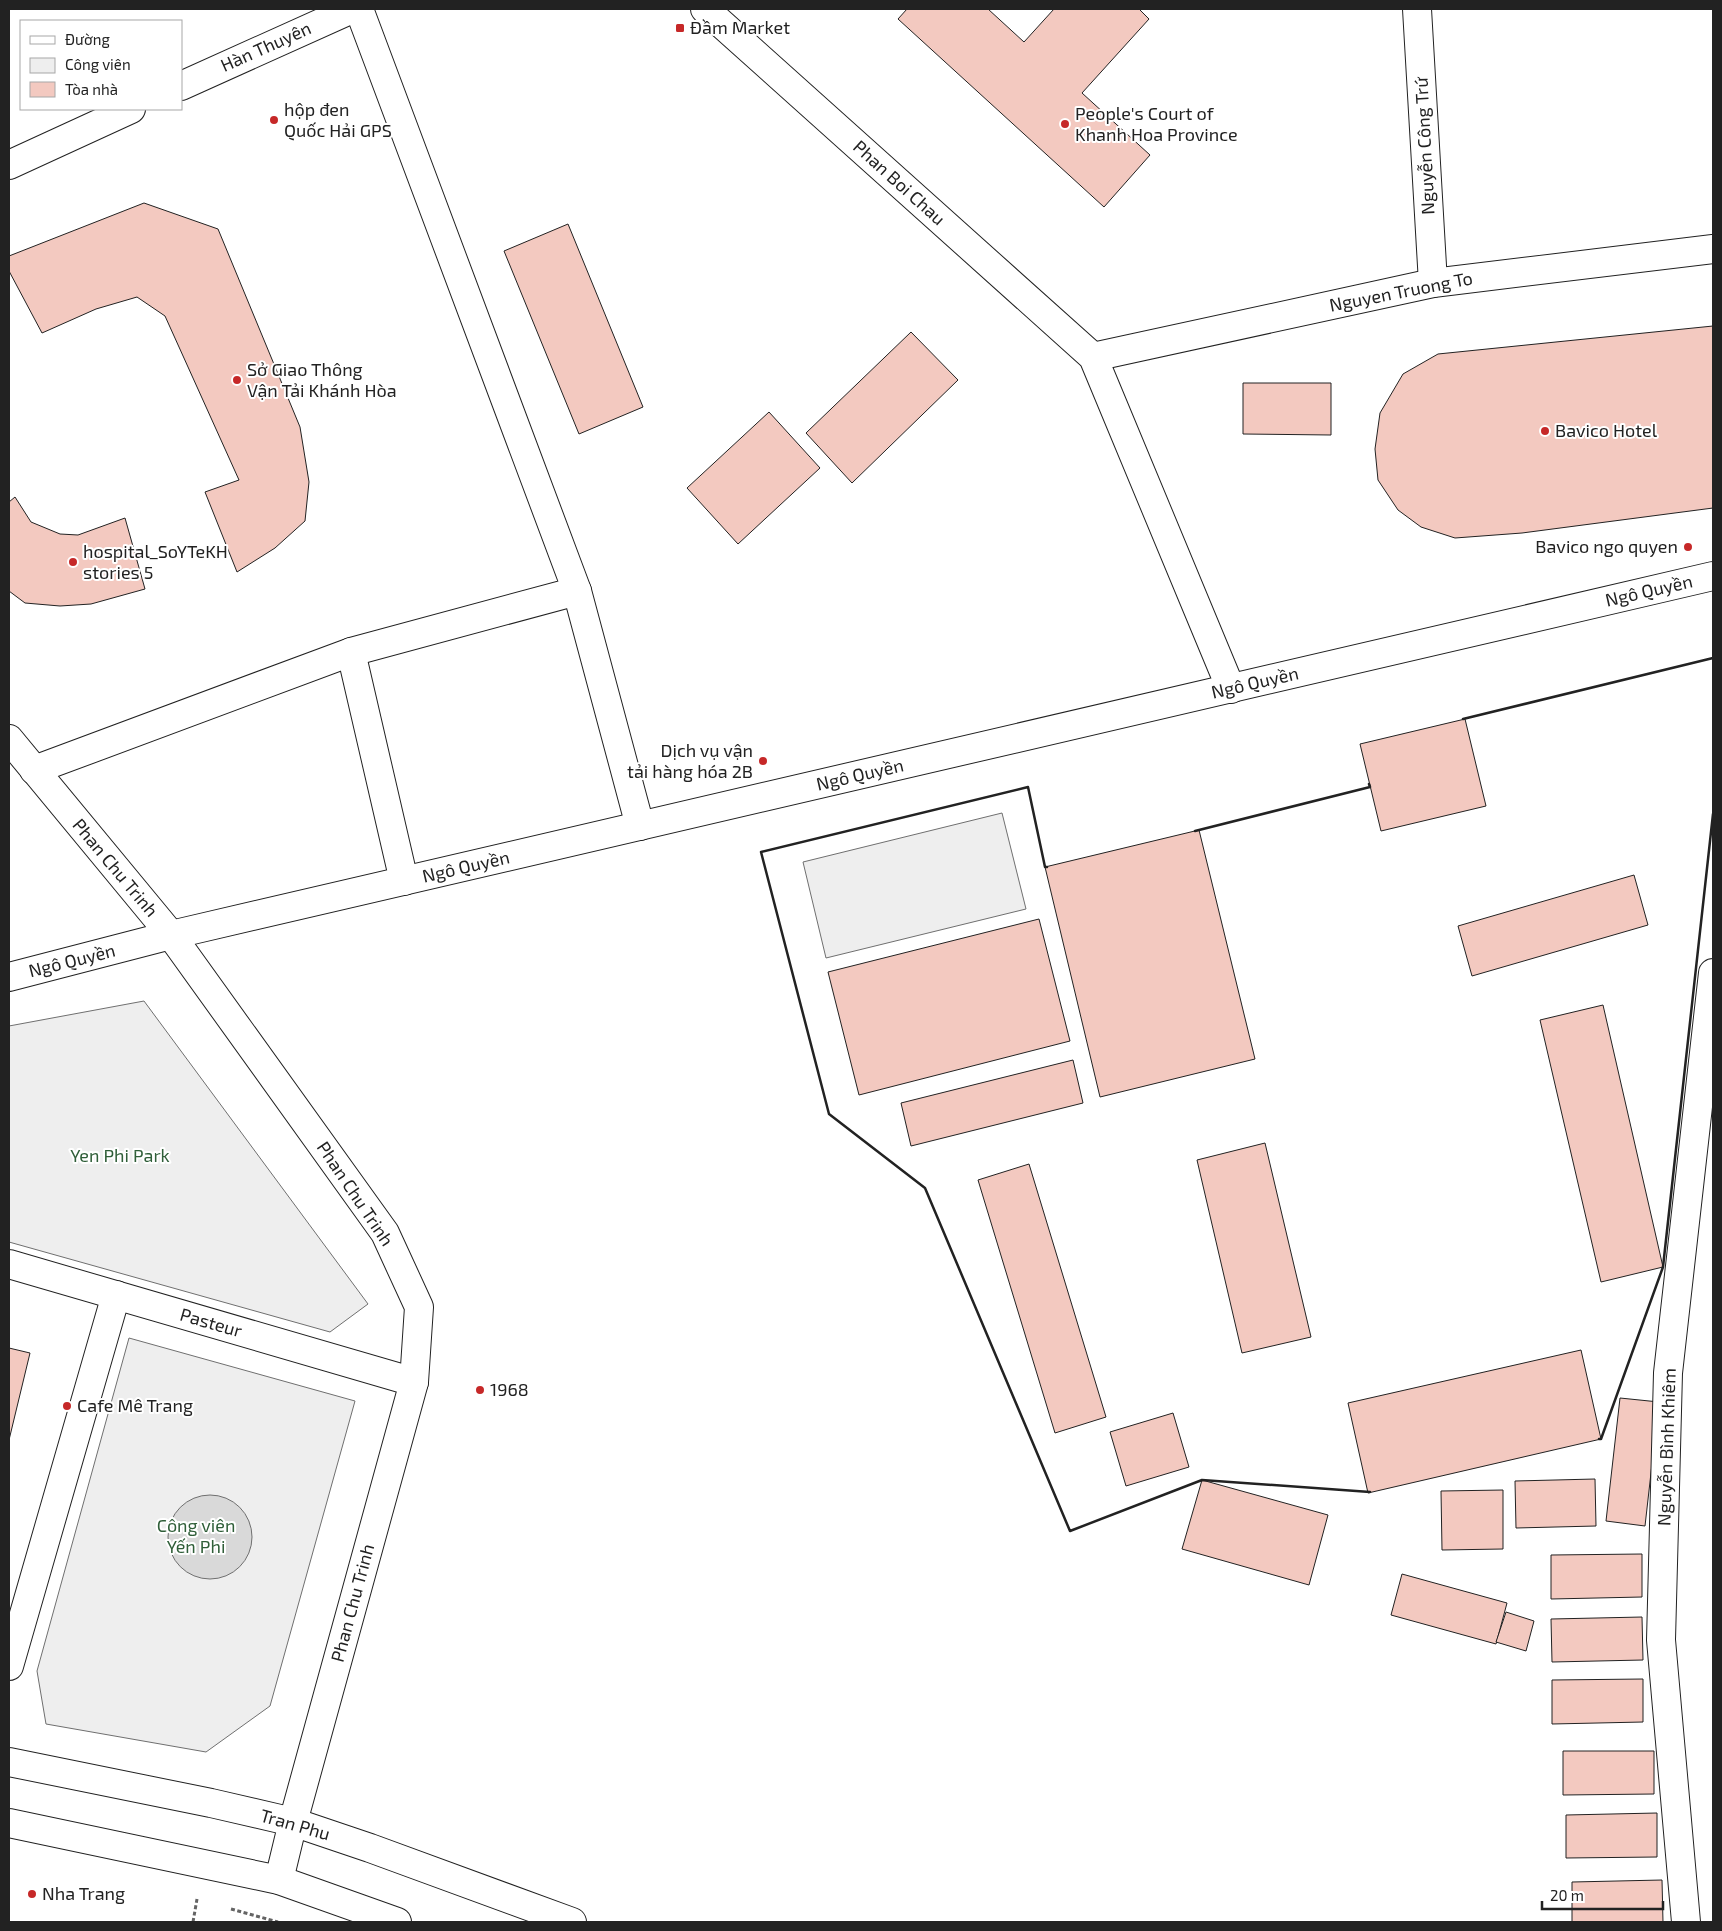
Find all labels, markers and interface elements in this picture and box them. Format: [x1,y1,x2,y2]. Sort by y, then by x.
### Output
street label: Hàn Thuyên [217,16,314,76]
place label: Đầm Market [690,16,790,38]
legend [20,20,182,110]
marker: Đầm Market [674,22,686,34]
text: Đường [65,30,110,48]
text: Công viên [65,55,131,73]
street label: Nguyễn Công Trứ [1409,75,1439,215]
text: Tòa nhà [65,80,118,98]
place label: hộp đen Quốc Hải GPS [284,98,392,141]
place label: People's Court of Khanh Hoa Province [1075,102,1238,145]
marker: hộp đen Quốc Hải GPS [268,114,280,126]
marker: People's Court of Khanh Hoa Province [1059,118,1071,130]
street label: Phan Boi Chau [849,135,950,229]
street label: Nguyen Truong To [1327,266,1474,316]
place label: Sở Giao Thông Vận Tải Khánh Hòa [247,358,397,401]
marker: Sở Giao Thông Vận Tải Khánh Hòa [231,374,243,386]
place label: Bavico Hotel [1555,419,1658,441]
marker: Bavico Hotel [1539,425,1551,437]
place label: Bavico ngo quyen [1535,535,1678,557]
place label: hospital_SoYTeKH stories 5 [83,540,228,583]
marker: Bavico ngo quyen [1682,541,1694,553]
marker: hospital_SoYTeKH stories 5 [67,556,79,568]
street label: Ngô Quyền [1603,569,1694,611]
street label: Ngô Quyền [1209,661,1300,703]
place label: Dịch vụ vận tải hàng hóa 2B [627,739,753,782]
street label: Ngô Quyền [814,753,905,795]
marker: Dịch vụ vận tải hàng hóa 2B [757,755,769,767]
street label: Phan Chu Trinh [68,814,163,921]
street label: Ngô Quyền [420,845,511,887]
street label: Ngô Quyền [26,939,117,981]
street label: Phan Chu Trinh [313,1137,399,1250]
park label: Yen Phi Park [70,1144,170,1166]
street label: Pasteur [178,1303,245,1341]
street label: Nguyễn Bình Khiêm [1652,1368,1680,1526]
place label: 1968 [490,1378,529,1400]
marker: 1968 [474,1384,486,1396]
place label: Cafe Mê Trang [77,1394,193,1416]
marker: Cafe Mê Trang [61,1400,73,1412]
park label: Công viên Yến Phi [157,1514,235,1557]
street label: Phan Chu Trinh [326,1541,378,1664]
street label: Tran Phu [258,1804,333,1844]
scale bar [1542,1878,1663,1910]
place label: Nha Trang [42,1882,125,1904]
text: 20 m [1550,1886,1584,1904]
marker: Nha Trang [26,1888,38,1900]

